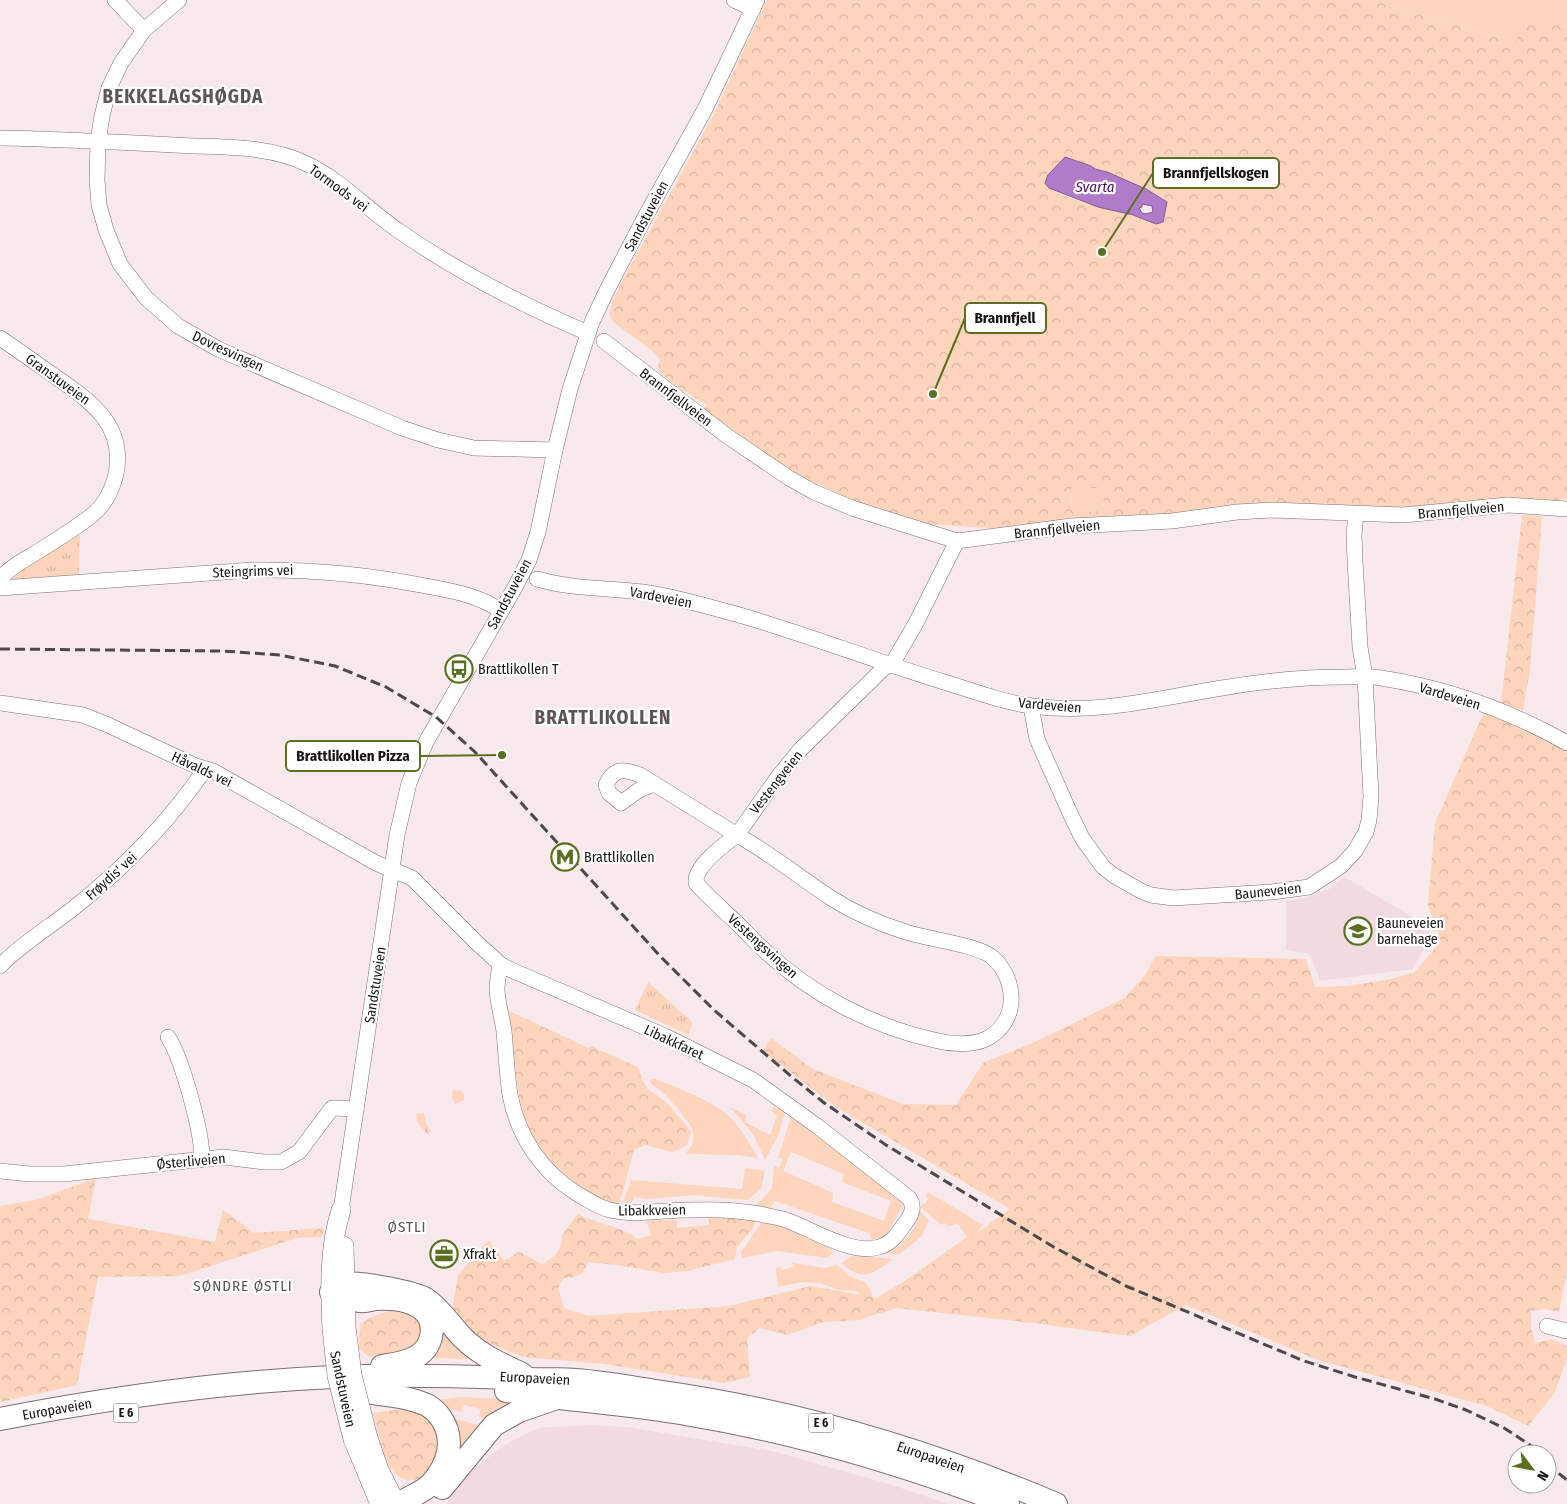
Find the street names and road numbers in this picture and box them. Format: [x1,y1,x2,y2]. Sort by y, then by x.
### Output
street label: Tormods vei [306,161,372,216]
street label: Sandstuveien [621,178,672,254]
street label: Dovresvingen [189,328,266,375]
street label: Granstuveien [22,350,93,408]
street label: Brannfjellveien [636,365,715,430]
street label: Brannfjellveien [1417,498,1505,523]
street label: Brannfjellveien [1013,517,1101,542]
street label: Sandstuveien [484,556,535,632]
street label: Steingrims vei [212,562,294,581]
street label: Vardeveien [628,583,694,612]
street label: Vardeveien [1417,679,1483,714]
street label: Vardeveien [1018,694,1082,717]
street label: Vestengveien [746,747,806,817]
street label: Håvalds vei [169,748,235,791]
street label: Frøydis' vei [82,849,140,904]
street label: Bauneveien [1234,880,1302,903]
street label: Vestengsvingen [724,910,801,982]
street label: Sandstuveien [361,945,390,1025]
street label: Libakkfaret [641,1021,707,1064]
street label: Østerliveien [156,1150,226,1173]
street label: Libakkveien [618,1201,686,1220]
street label: Sandstuveien [326,1349,359,1429]
street label: Europaveien [499,1368,571,1389]
street label: Europaveien [21,1395,93,1424]
road number: E 6 [114,1404,138,1422]
road number: E 6 [808,1414,834,1432]
street label: Europaveien [895,1438,967,1477]

